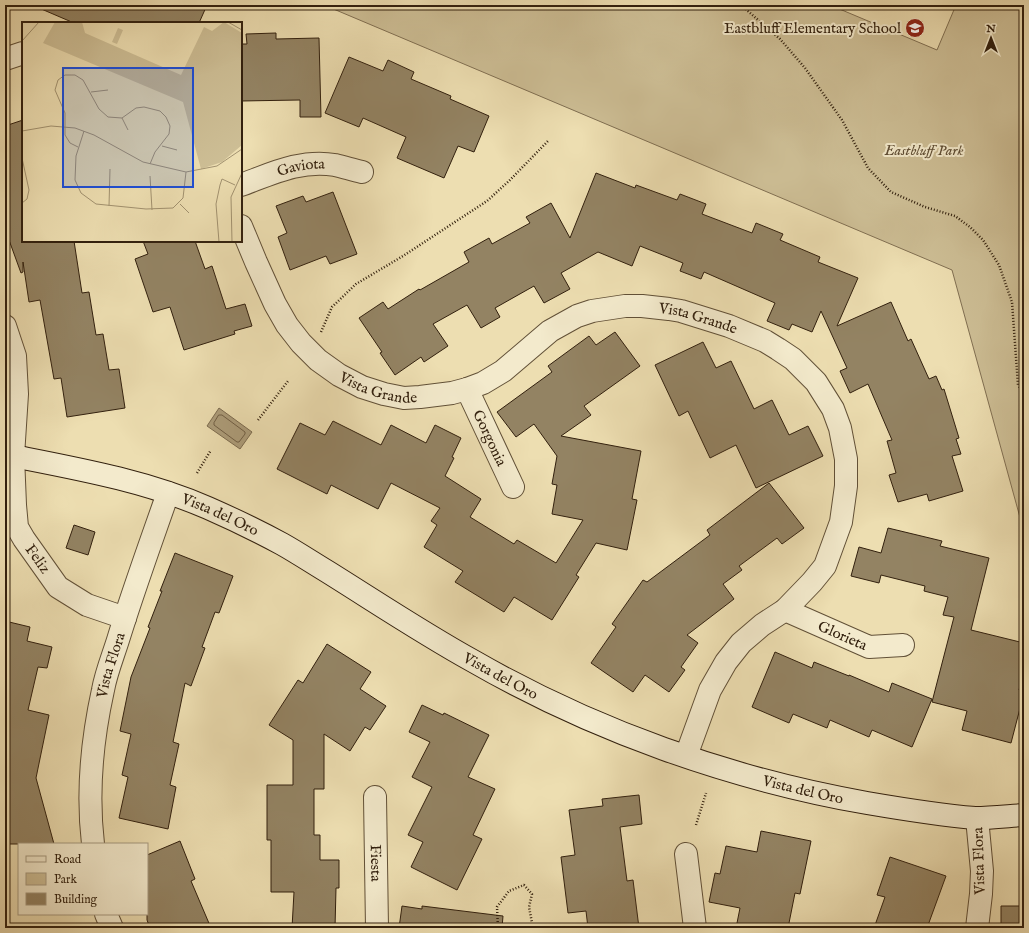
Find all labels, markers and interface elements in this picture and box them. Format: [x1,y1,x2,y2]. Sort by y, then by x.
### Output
school or university icon: Eastbluff Elementary School [904,17,926,39]
north arrow [971,18,1011,58]
place label: Eastbluff Elementary School [724,19,902,38]
inset map [22,22,242,242]
text: N [985,22,996,36]
park label: Eastbluff Park [884,141,963,160]
street label: Gaviota [274,154,326,180]
street label: Vista Grande [657,298,741,338]
street label: Vista Grande [335,367,418,408]
street label: Gorgonia [469,407,512,470]
street label: Vista del Oro [178,489,262,540]
street label: Feliz [21,540,55,577]
street label: Glorieta [815,616,871,655]
street label: Vista Flora [92,629,129,701]
street label: Vista del Oro [459,647,541,704]
street label: Vista del Oro [760,771,845,808]
street label: Vista Flora [968,826,990,896]
legend [18,843,148,915]
street label: Fiesta [366,844,386,882]
text: Road [54,852,82,867]
text: Park [54,872,77,887]
text: Building [54,892,98,907]

